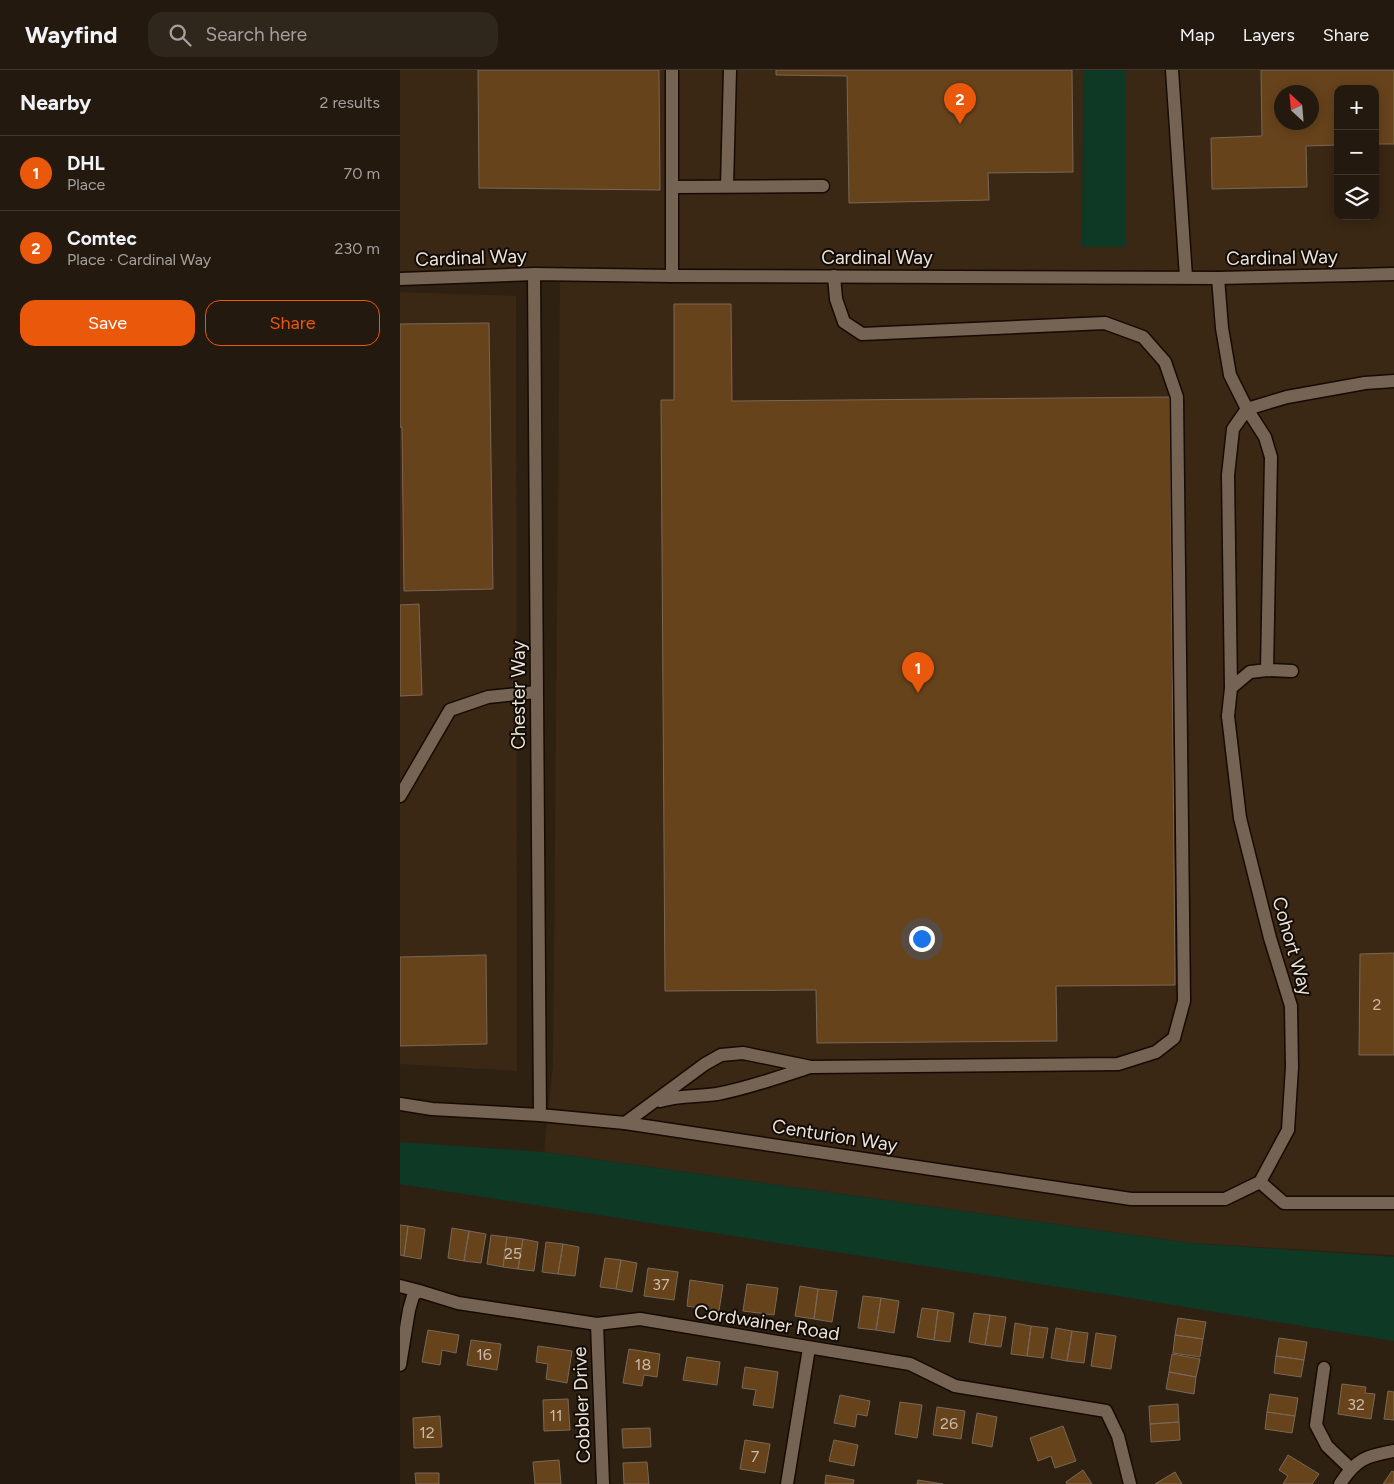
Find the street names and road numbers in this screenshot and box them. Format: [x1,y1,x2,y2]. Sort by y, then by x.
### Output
street label: Cardinal Way [415,244,527,271]
street label: Cardinal Way [1226,245,1338,270]
street label: Cardinal Way [821,246,933,269]
street label: Chester Way [507,640,530,750]
street label: Cohort Way [1267,894,1318,998]
street label: Centurion Way [771,1114,899,1157]
street label: Cordwainer Road [693,1300,841,1345]
street label: Cobbler Drive [568,1346,595,1464]

